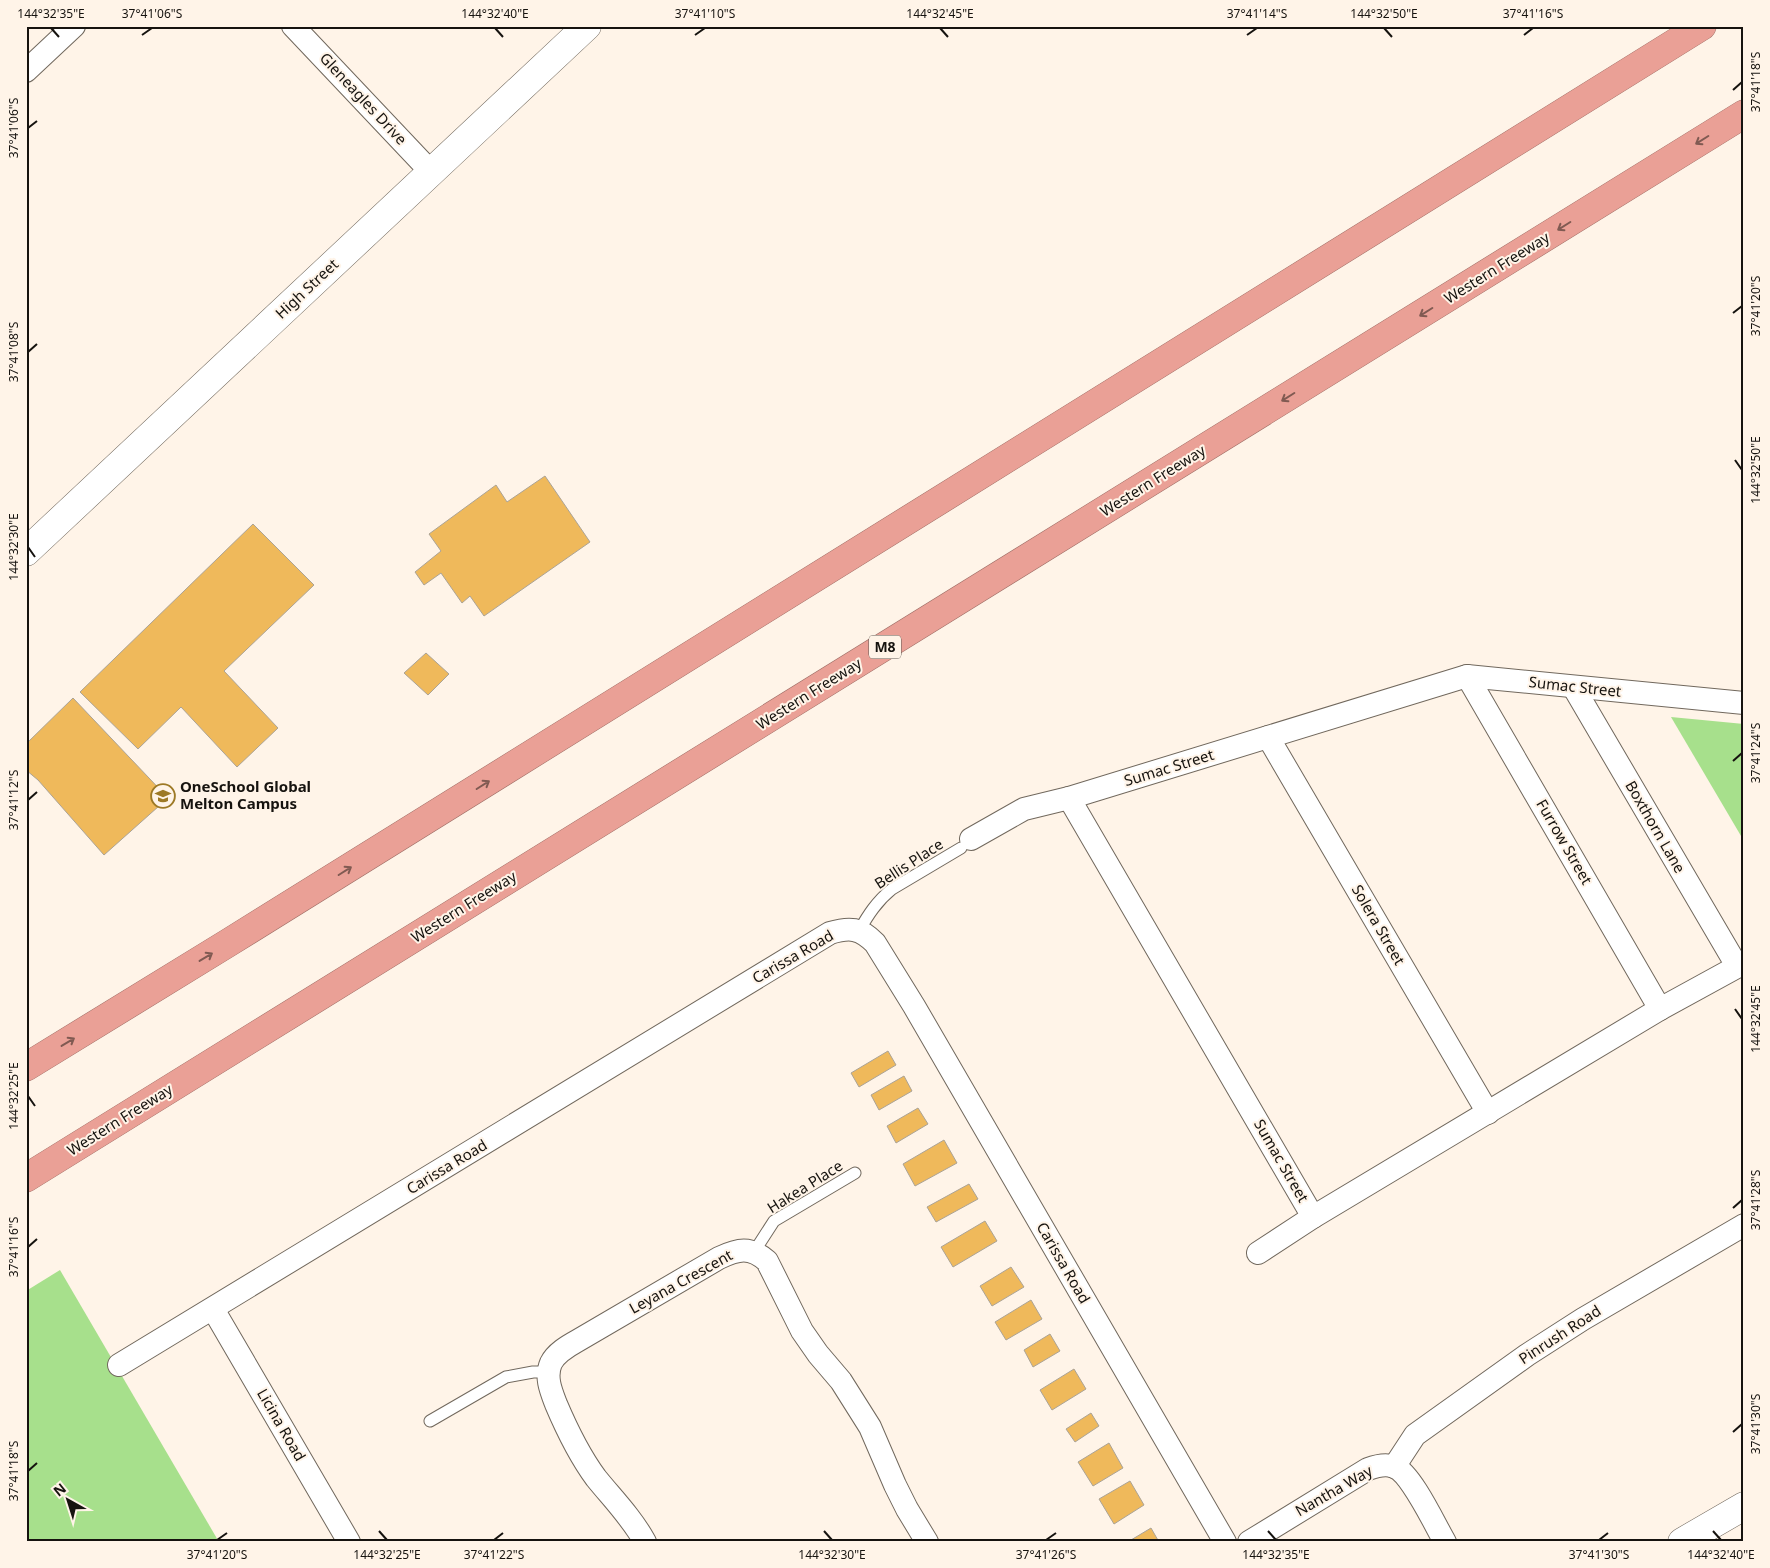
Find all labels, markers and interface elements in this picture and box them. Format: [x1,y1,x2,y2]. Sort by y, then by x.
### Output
text: 144°32'35"E [17,5,85,22]
text: 37°41'06"S [122,5,183,22]
text: 144°32'40"E [461,5,529,22]
text: 37°41'10"S [675,5,736,22]
text: 144°32'45"E [906,5,974,22]
text: 37°41'14"S [1227,5,1288,22]
text: 144°32'50"E [1350,5,1418,22]
text: 37°41'16"S [1503,5,1564,22]
street label: Gleneagles Drive [316,48,412,149]
text: 37°41'18"S [1747,51,1764,112]
text: 37°41'06"S [5,97,22,158]
one-way arrow [1696,135,1710,145]
one-way arrow [1558,221,1572,231]
street label: Western Freeway [1440,227,1553,308]
street label: High Street [271,254,343,323]
text: 37°41'20"S [1747,275,1764,336]
one-way arrow [1420,307,1434,317]
text: 37°41'08"S [5,321,22,382]
one-way arrow [1282,393,1296,403]
text: 144°32'50"E [1747,436,1764,504]
street label: Western Freeway [1096,440,1209,521]
text: 144°32'30"E [5,513,22,581]
road number: M8 [869,636,901,659]
street label: Western Freeway [752,653,865,734]
street label: Sumac Street [1528,671,1623,701]
text: 37°41'24"S [1747,722,1764,783]
street label: Sumac Street [1121,744,1217,790]
text: 37°41'12"S [5,769,22,830]
place label: OneSchool Global Melton Campus [180,776,311,813]
street label: Boxthorn Lane [1621,777,1690,876]
one-way arrow [475,780,489,790]
school or university icon: OneSchool Global Melton Campus [150,783,176,809]
street label: Furrow Street [1532,795,1598,888]
street label: Bellis Place [870,834,947,893]
one-way arrow [337,866,351,876]
street label: Western Freeway [407,866,520,947]
street label: Solera Street [1348,881,1410,969]
street label: Carissa Road [748,925,837,987]
one-way arrow [199,951,213,961]
text: 144°32'45"E [1747,985,1764,1053]
one-way arrow [60,1036,74,1046]
text: 144°32'25"E [5,1062,22,1130]
street label: Western Freeway [63,1079,176,1160]
street label: Sumac Street [1250,1115,1314,1206]
street label: Carissa Road [402,1134,491,1198]
street label: Hakea Place [763,1155,846,1217]
text: 37°41'28"S [1747,1169,1764,1230]
text: 37°41'16"S [5,1216,22,1277]
street label: Carissa Road [1033,1218,1095,1307]
street label: Leyana Crescent [625,1244,736,1318]
street label: Pinrush Road [1515,1300,1604,1368]
street label: Licina Road [253,1385,311,1464]
text: 37°41'30"S [1747,1393,1764,1454]
text: 37°41'18"S [5,1440,22,1501]
street label: Nantha Way [1291,1460,1376,1520]
north arrow [42,1476,92,1526]
text: N [49,1479,70,1500]
text: 37°41'20"S [187,1546,248,1563]
text: 144°32'25"E [353,1546,421,1563]
text: 37°41'22"S [464,1546,525,1563]
text: 144°32'30"E [798,1546,866,1563]
text: 37°41'26"S [1016,1546,1077,1563]
text: 144°32'35"E [1242,1546,1310,1563]
text: 37°41'30"S [1569,1546,1630,1563]
text: 144°32'40"E [1687,1546,1755,1563]

